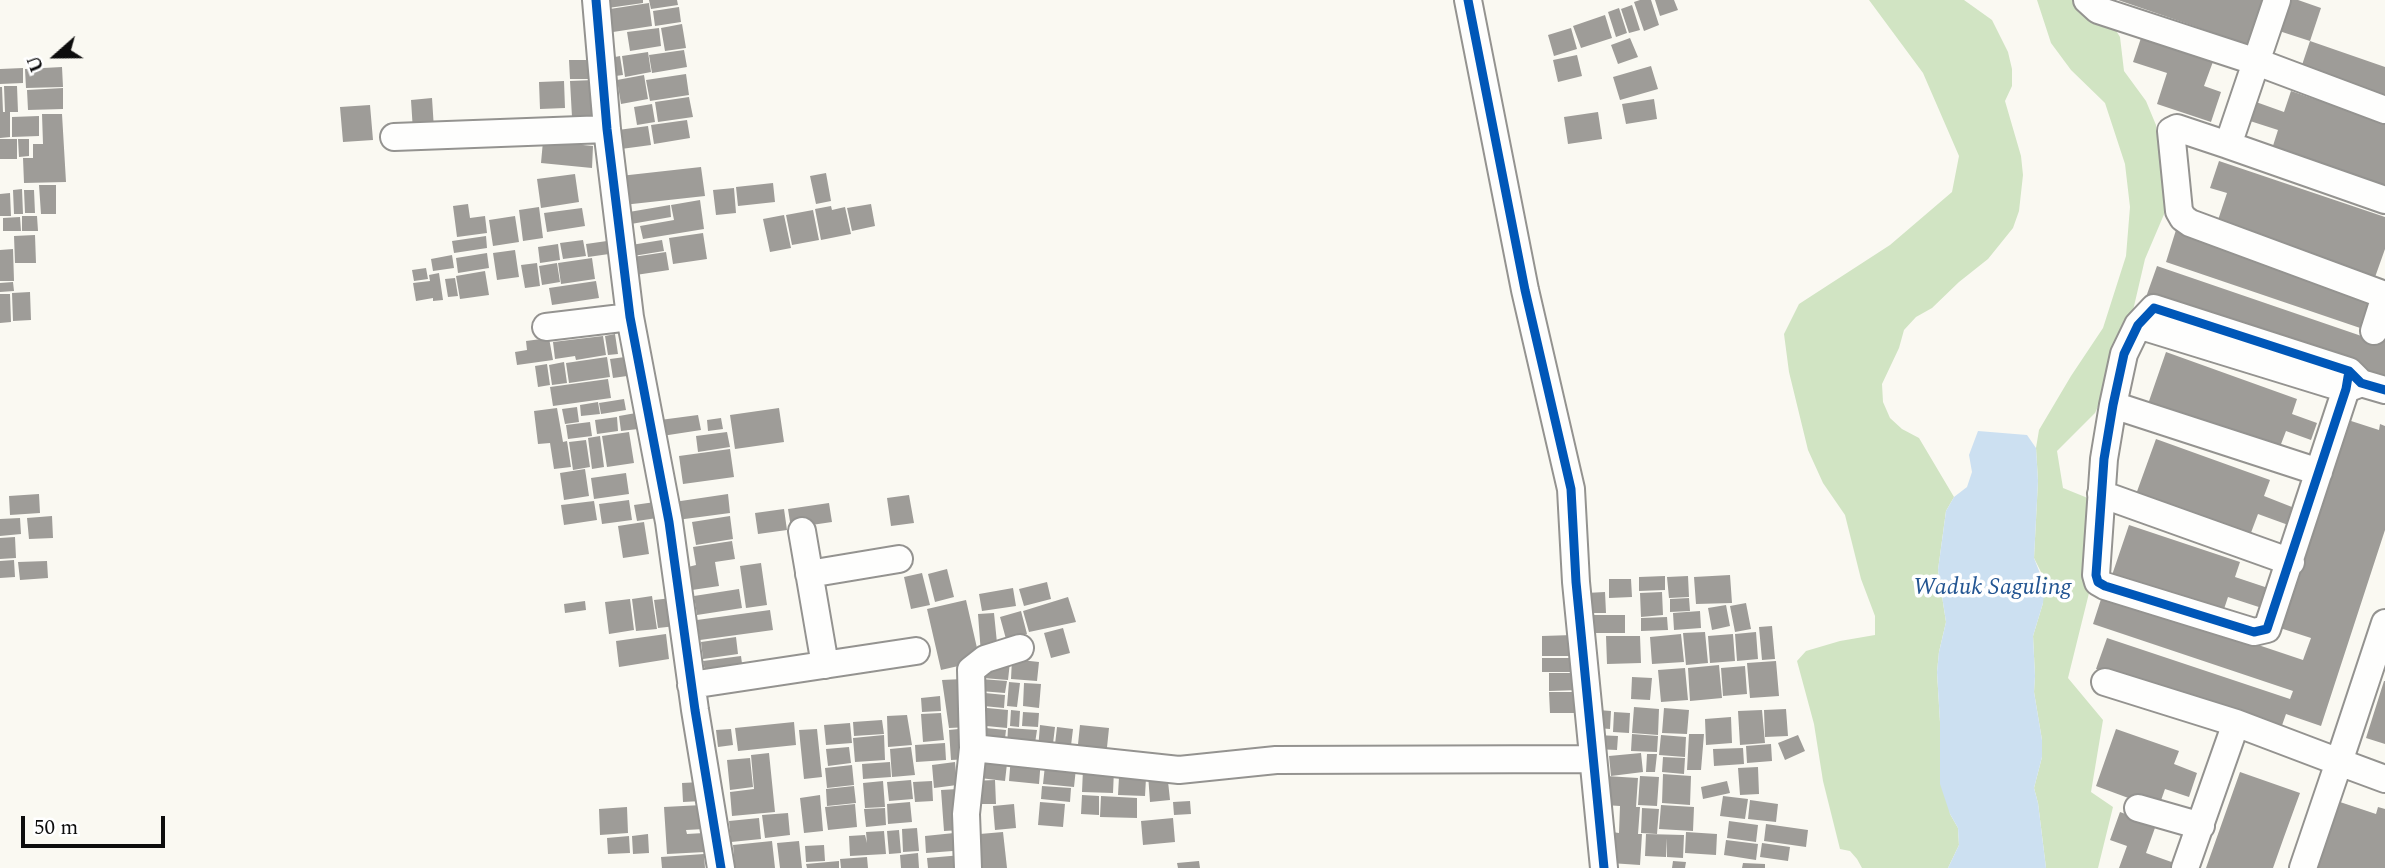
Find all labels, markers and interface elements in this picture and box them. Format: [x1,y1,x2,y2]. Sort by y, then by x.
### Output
north arrow [21,21,91,91]
text: U [20,51,52,76]
water label: Waduk Saguling [1913,575,2071,603]
scale bar [24,802,168,846]
text: 50 m [34,812,78,844]

